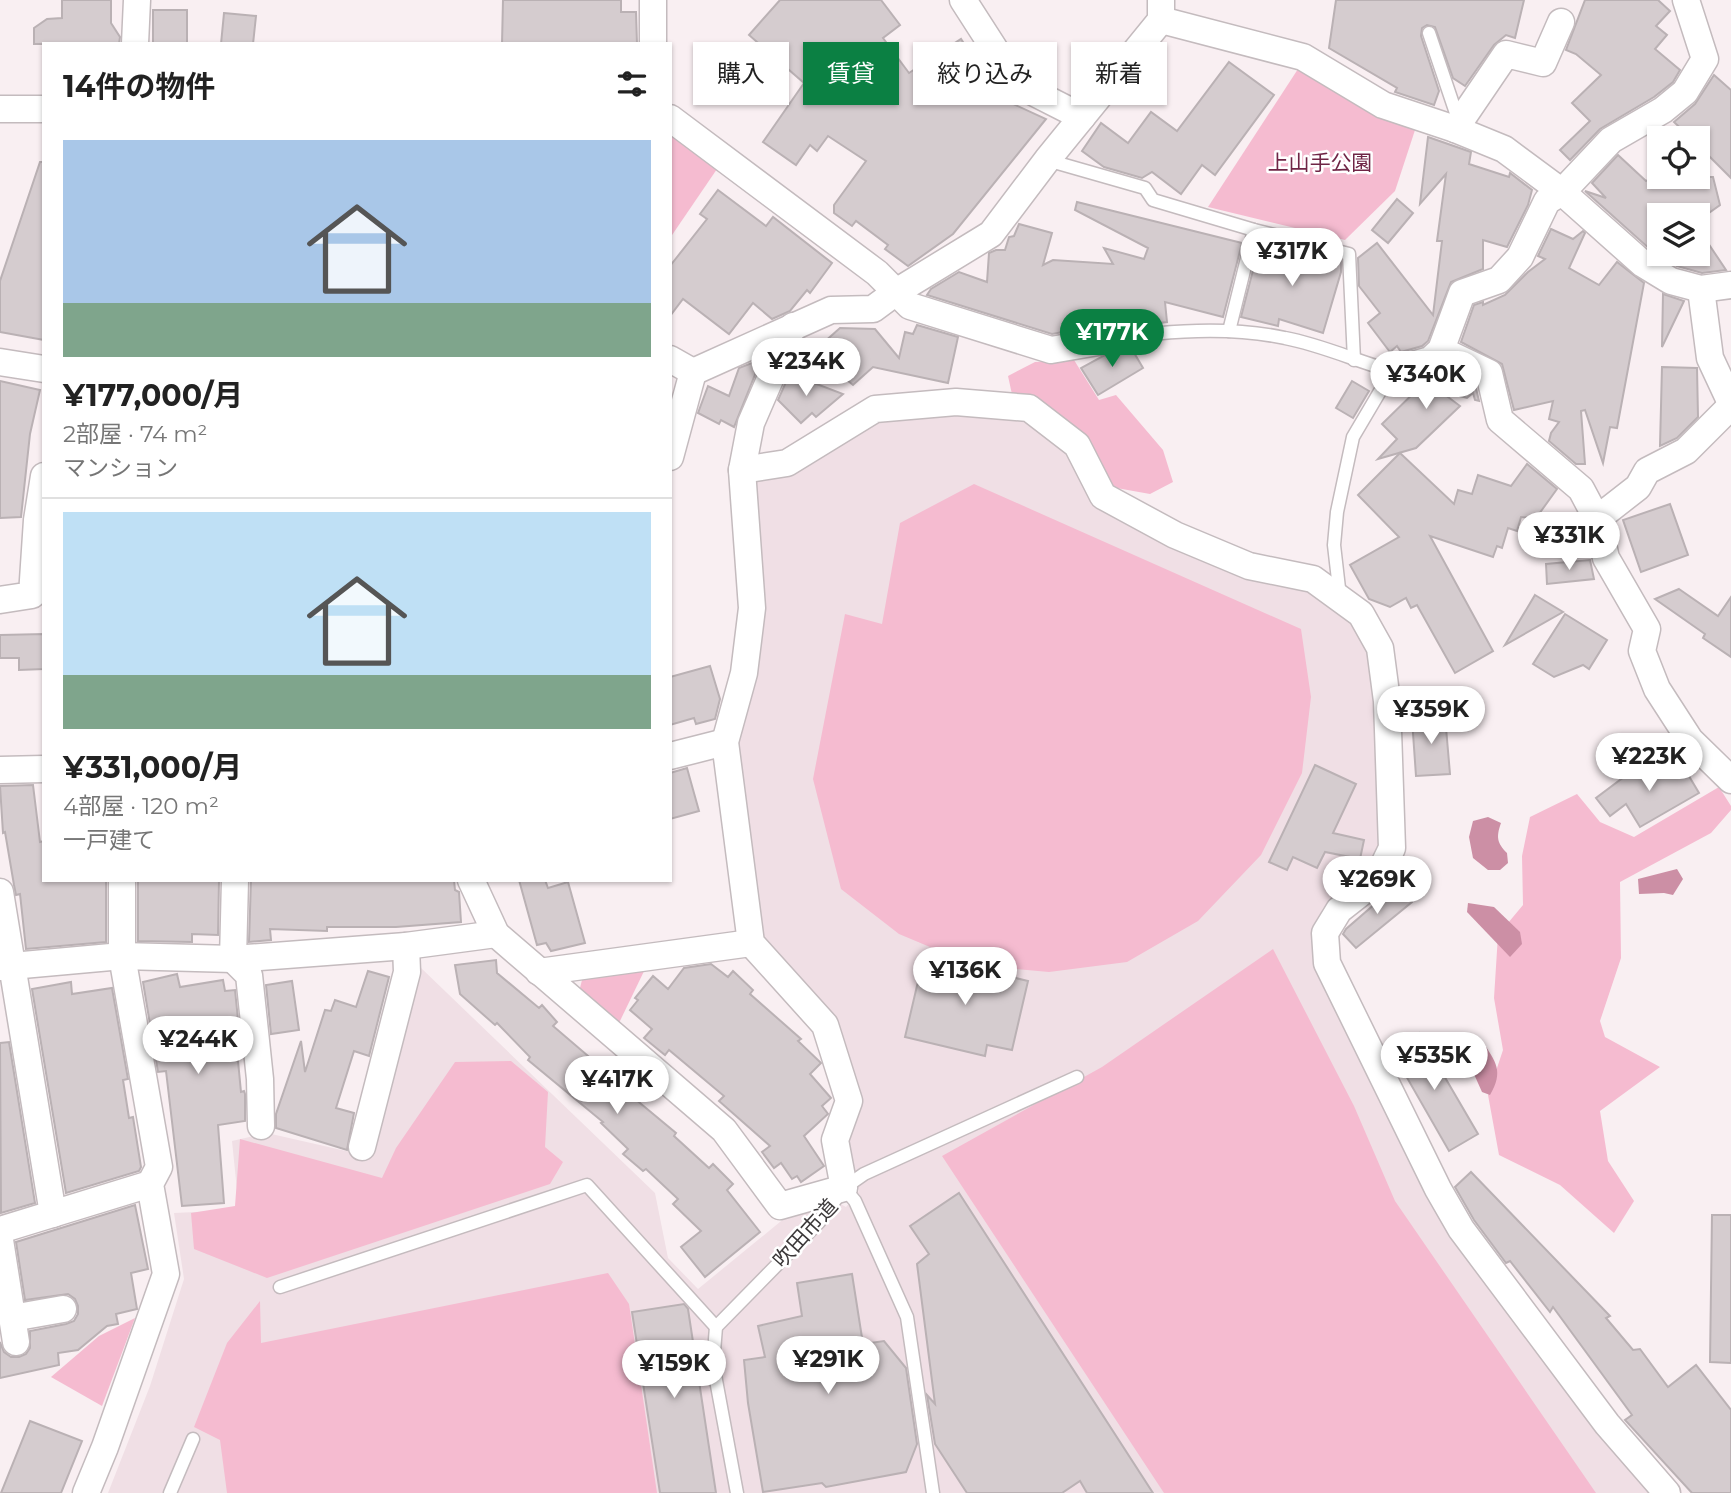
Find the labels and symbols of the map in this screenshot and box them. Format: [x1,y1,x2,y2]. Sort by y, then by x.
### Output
park label: 上山手公園 [1268,150,1373,175]
pin: ¥317K [1243,229,1341,288]
pin: ¥177K [1063,310,1161,369]
pin: ¥234K [757,338,855,398]
pin: ¥340K [1377,352,1475,411]
pin: ¥331K [1520,512,1618,572]
pin: ¥359K [1382,686,1480,746]
pin: ¥223K [1600,734,1698,793]
pin: ¥269K [1328,856,1426,916]
pin: ¥136K [916,948,1014,1007]
pin: ¥244K [149,1016,247,1076]
pin: ¥535K [1385,1032,1483,1092]
pin: ¥417K [568,1056,666,1116]
street label: 吹田市道 [768,1193,842,1273]
pin: ¥291K [779,1336,877,1396]
pin: ¥159K [625,1340,723,1400]

